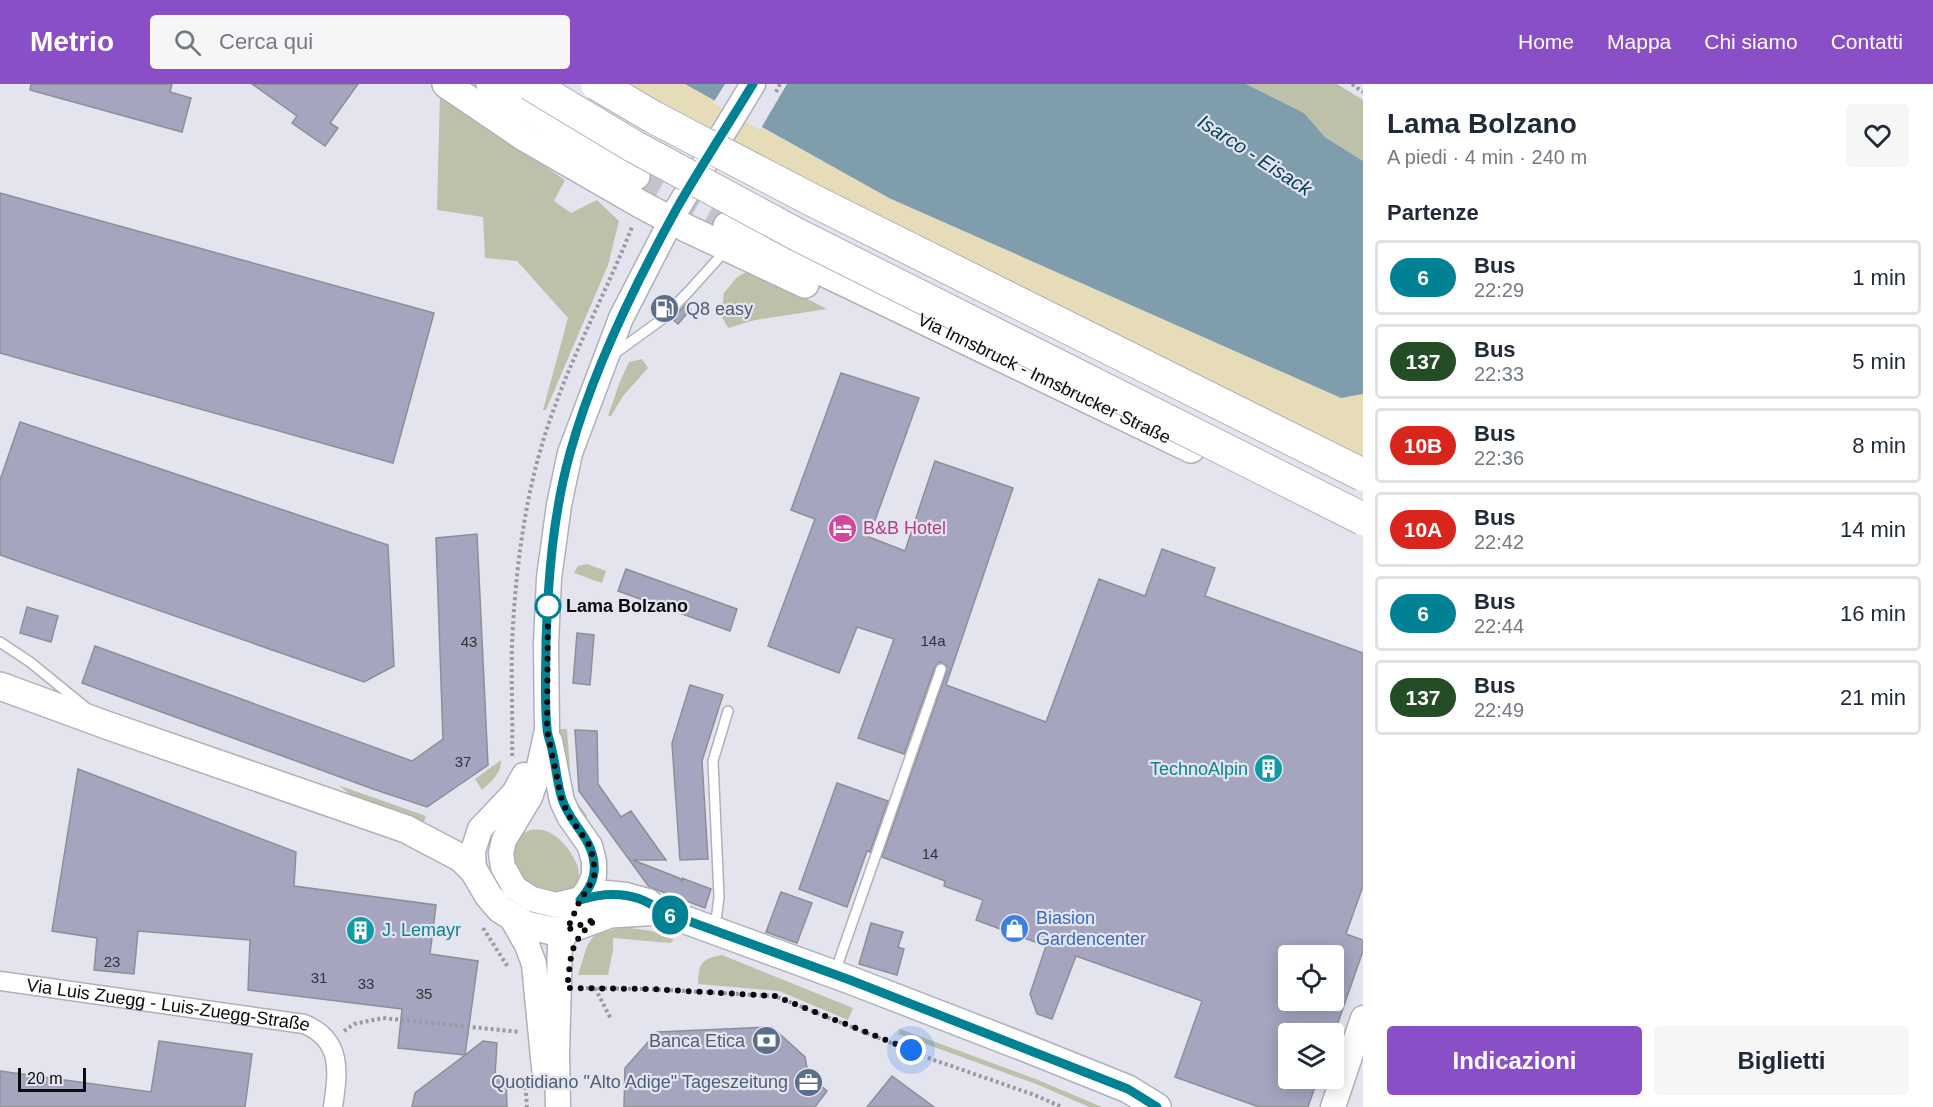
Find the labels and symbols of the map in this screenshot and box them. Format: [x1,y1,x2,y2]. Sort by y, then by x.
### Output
water label: Isarco - Eisack [1194,110,1317,200]
fuel station icon: Q8 easy [649,293,681,325]
place label: Q8 easy [686,299,753,319]
street label: Via Innsbruck - Innsbrucker Straße [915,309,1174,448]
hotel icon: B&B Hotel [826,512,858,544]
place label: B&B Hotel [863,518,946,538]
marker: Lama Bolzano [535,593,561,619]
place label: Lama Bolzano [566,596,688,616]
house number: 14a [920,632,946,649]
house number: 43 [461,633,477,650]
house number: 37 [455,753,471,770]
building icon: TechnoAlpin [1253,753,1285,785]
place label: TechnoAlpin [1150,759,1248,779]
house number: 14 [922,845,938,862]
line badge: 6 [650,896,690,934]
place label: Biasion Gardencenter [1036,908,1146,949]
shop icon: Biasion Gardencenter [999,912,1031,944]
building icon: J. Lemayr [345,914,377,946]
place label: J. Lemayr [382,920,461,940]
house number: 23 [104,953,120,970]
house number: 31 [311,969,327,986]
street label: Via Luis Zuegg - Luis-Zuegg-Straße [25,975,313,1036]
house number: 33 [358,975,374,992]
house number: 35 [416,985,432,1002]
bank icon: Banca Etica [750,1025,782,1057]
place label: Banca Etica [649,1031,746,1051]
your location [896,1035,926,1065]
scale bar [18,1065,86,1092]
office icon: Quotidiano "Alto Adige" Tageszeitung [793,1066,825,1098]
place label: Quotidiano "Alto Adige" Tageszeitung [491,1072,788,1092]

